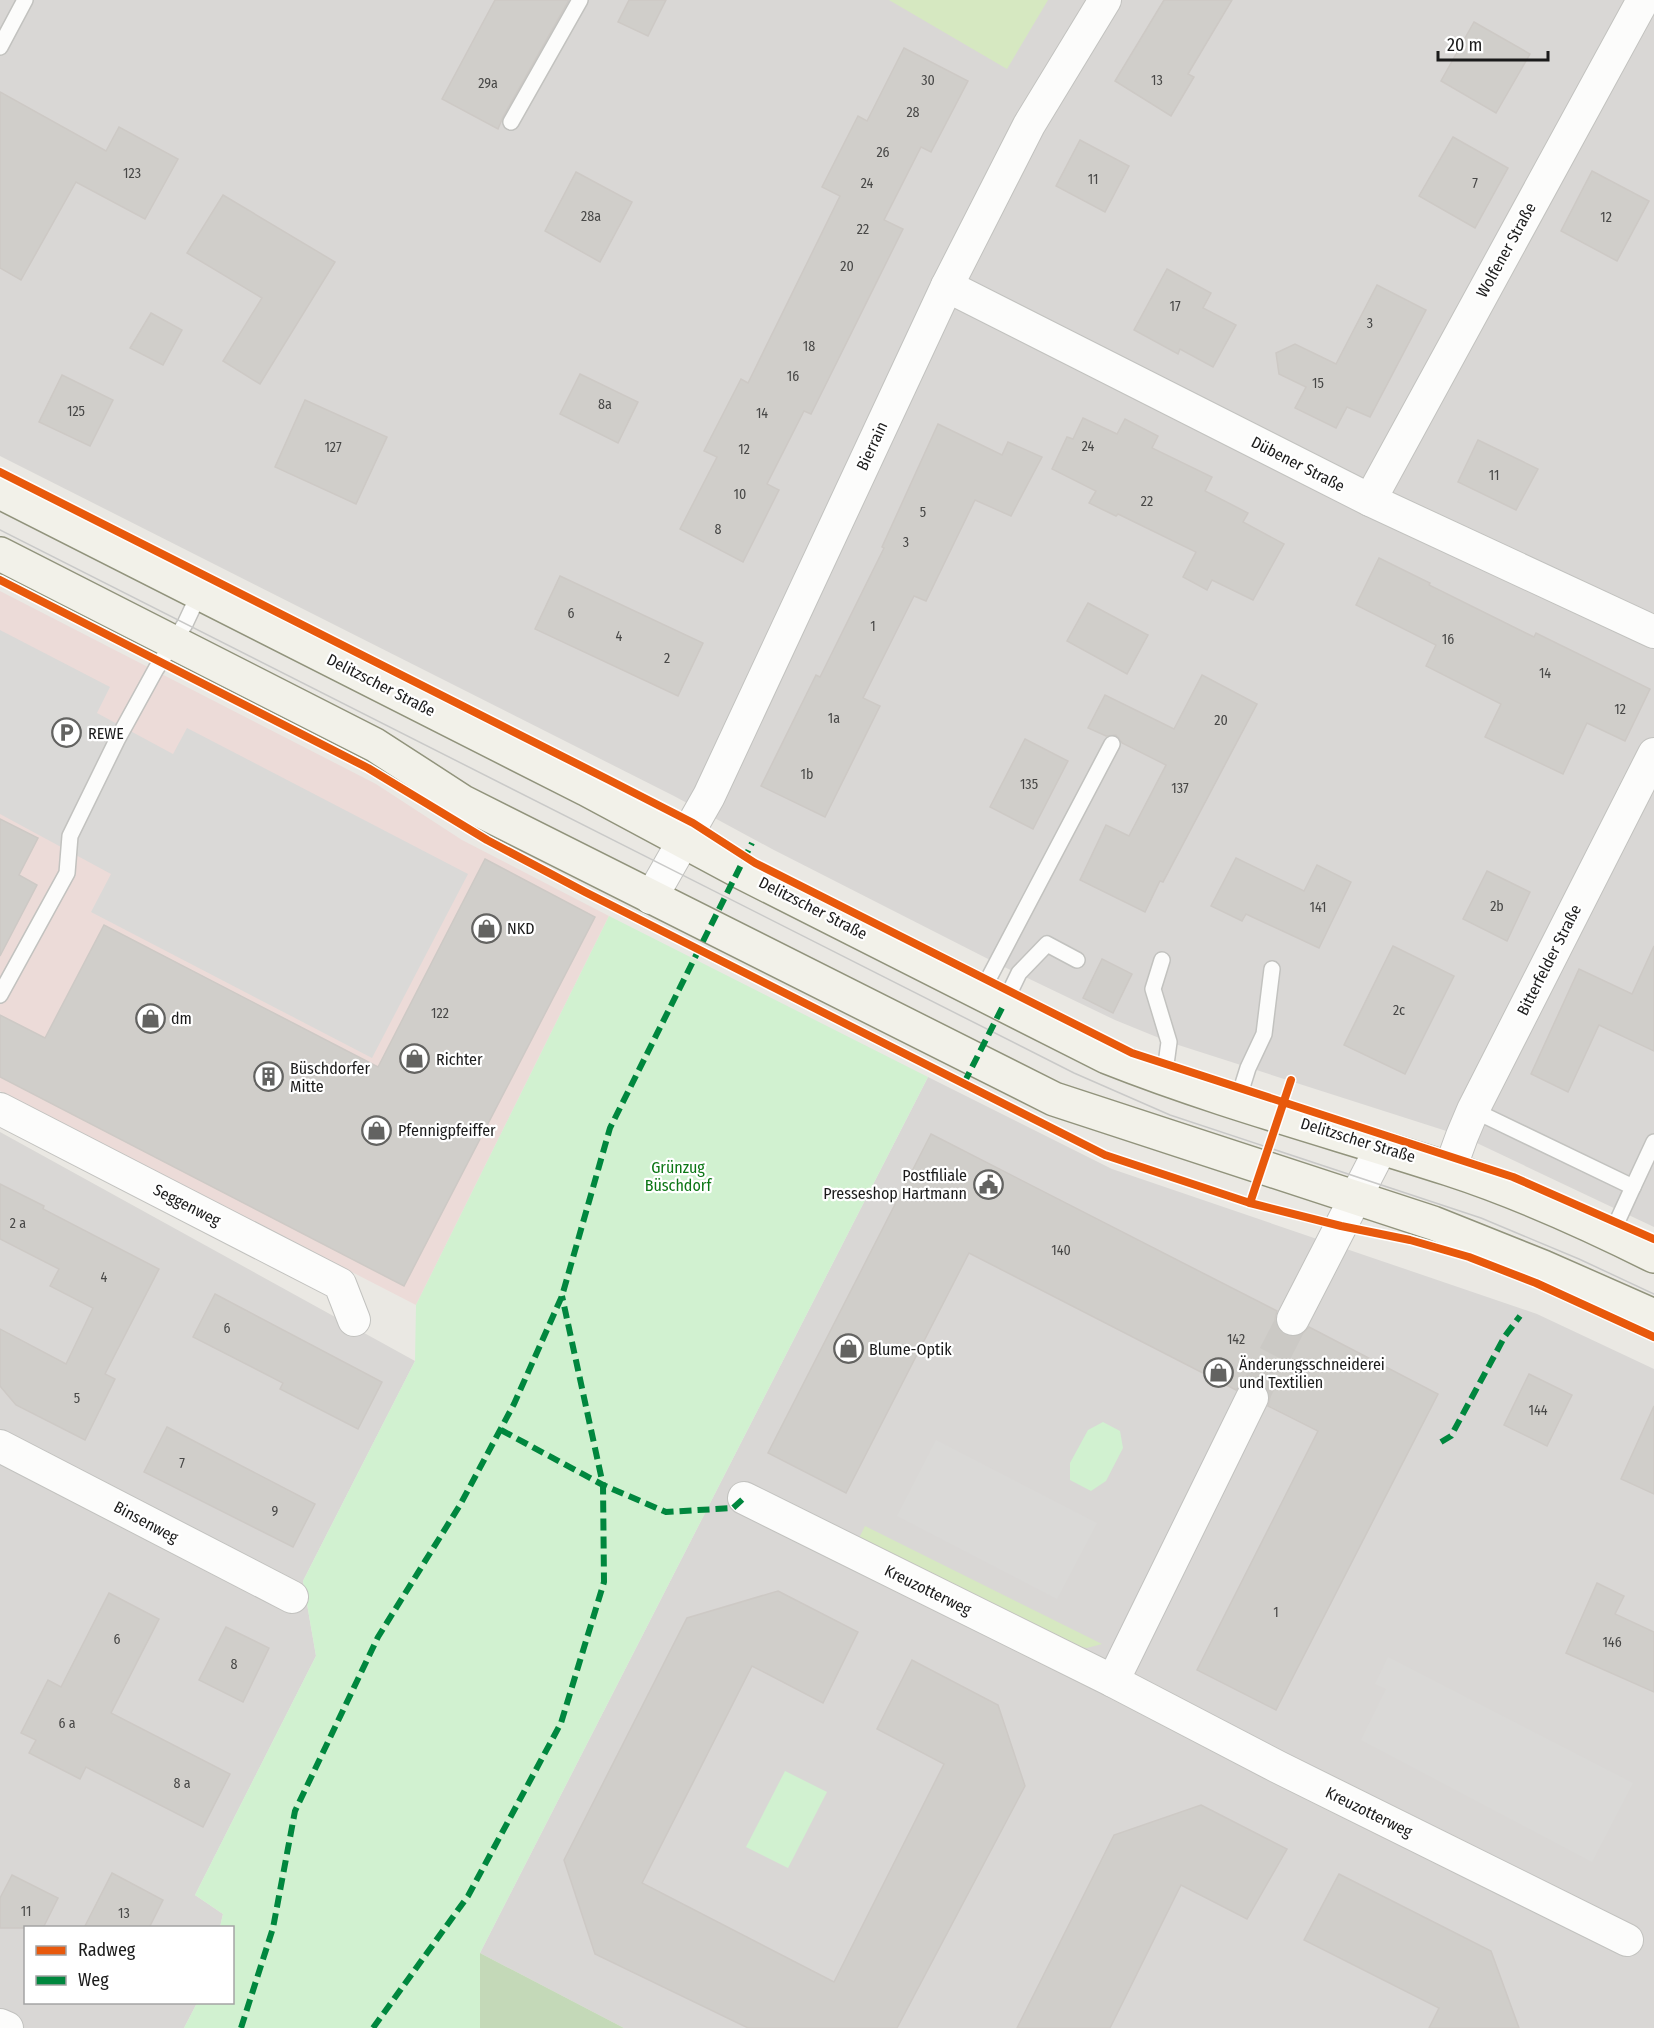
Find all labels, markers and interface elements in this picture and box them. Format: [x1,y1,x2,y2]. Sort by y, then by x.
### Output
scale bar [1438,24,1548,62]
text: 20 m [1447,34,1482,56]
house number: 30 [921,72,935,89]
house number: 13 [1151,72,1163,89]
house number: 29a [478,75,498,92]
house number: 28 [906,104,920,121]
house number: 26 [876,144,890,161]
house number: 123 [123,165,141,182]
house number: 11 [1088,171,1098,188]
house number: 24 [861,175,874,192]
house number: 7 [1472,175,1478,192]
street label: Wolfener Straße [1472,199,1540,301]
house number: 28a [581,208,601,225]
house number: 12 [1600,209,1612,226]
house number: 22 [857,221,869,238]
house number: 20 [840,258,854,275]
house number: 17 [1169,298,1181,315]
house number: 3 [1367,315,1373,332]
house number: 18 [803,338,815,355]
house number: 16 [787,368,799,385]
house number: 15 [1312,375,1324,392]
house number: 8a [598,396,612,413]
house number: 125 [67,403,85,420]
house number: 14 [756,405,768,422]
street label: Bierrain [852,419,892,473]
street label: Dübener Straße [1248,432,1348,496]
house number: 24 [1082,438,1095,455]
house number: 127 [324,439,342,456]
house number: 12 [738,441,750,458]
house number: 11 [1489,467,1499,484]
house number: 10 [734,486,746,503]
house number: 22 [1141,493,1153,510]
house number: 5 [920,504,926,521]
house number: 8 [715,521,722,538]
house number: 3 [903,534,909,551]
house number: 6 [568,605,575,622]
house number: 1 [870,618,876,635]
house number: 4 [616,628,623,645]
house number: 16 [1442,631,1454,648]
street label: Delitzscher Straße [324,650,438,720]
house number: 2 [664,650,670,667]
house number: 14 [1539,665,1551,682]
house number: 12 [1614,701,1626,718]
house number: 1a [828,710,840,727]
house number: 20 [1214,712,1228,729]
parking icon: REWE [51,717,83,749]
place label: REWE [88,724,124,743]
house number: 1b [801,766,813,783]
house number: 135 [1020,776,1038,793]
house number: 137 [1171,780,1189,797]
street label: Delitzscher Straße [756,873,870,943]
house number: 2b [1490,898,1504,915]
house number: 141 [1310,899,1326,916]
street label: Bitterfelder Straße [1513,901,1585,1019]
shop icon: NKD [470,912,502,944]
place label: NKD [507,919,534,938]
shop icon: dm [134,1002,166,1034]
house number: 2c [1393,1002,1405,1019]
house number: 122 [431,1005,449,1022]
place label: dm [171,1009,192,1028]
shop icon: Richter [399,1043,431,1075]
place label: Richter [436,1050,483,1069]
place label: Büschdorfer Mitte [290,1059,370,1096]
building icon: Büschdorfer Mitte [253,1061,285,1093]
shop icon: Pfennigpfeiffer [361,1114,393,1146]
street label: Delitzscher Straße [1298,1114,1418,1166]
place label: Pfennigpfeiffer [398,1121,496,1140]
park label: Grünzug Büschdorf [645,1158,712,1195]
place label: Postfiliale Presseshop Hartmann [823,1166,967,1203]
public building icon: Postfiliale Presseshop Hartmann [972,1168,1004,1200]
street label: Seggenweg [150,1180,224,1230]
house number: 2 a [10,1215,26,1232]
house number: 140 [1051,1242,1071,1259]
house number: 4 [101,1269,108,1286]
house number: 6 [224,1320,231,1337]
house number: 142 [1227,1331,1245,1348]
shop icon: Blume-Optik [832,1333,864,1365]
place label: Blume-Optik [869,1340,952,1359]
place label: Änderungsschneiderei und Textilien [1239,1355,1385,1392]
shop icon: Änderungsschneiderei und Textilien [1202,1357,1234,1389]
house number: 5 [74,1390,80,1407]
house number: 144 [1528,1402,1548,1419]
house number: 7 [179,1455,185,1472]
street label: Binsenweg [111,1497,182,1547]
house number: 9 [272,1503,279,1520]
street label: Kreuzotterweg [882,1561,975,1619]
house number: 1 [1273,1604,1279,1621]
house number: 6 [114,1631,121,1648]
house number: 146 [1602,1634,1622,1651]
house number: 8 [231,1656,238,1673]
house number: 6 a [58,1715,76,1732]
house number: 8 a [173,1775,191,1792]
street label: Kreuzotterweg [1323,1783,1416,1841]
house number: 11 [21,1903,31,1920]
house number: 13 [118,1905,130,1922]
legend [24,1926,234,2004]
text: Radweg [78,1939,136,1961]
text: Weg [78,1969,109,1991]

